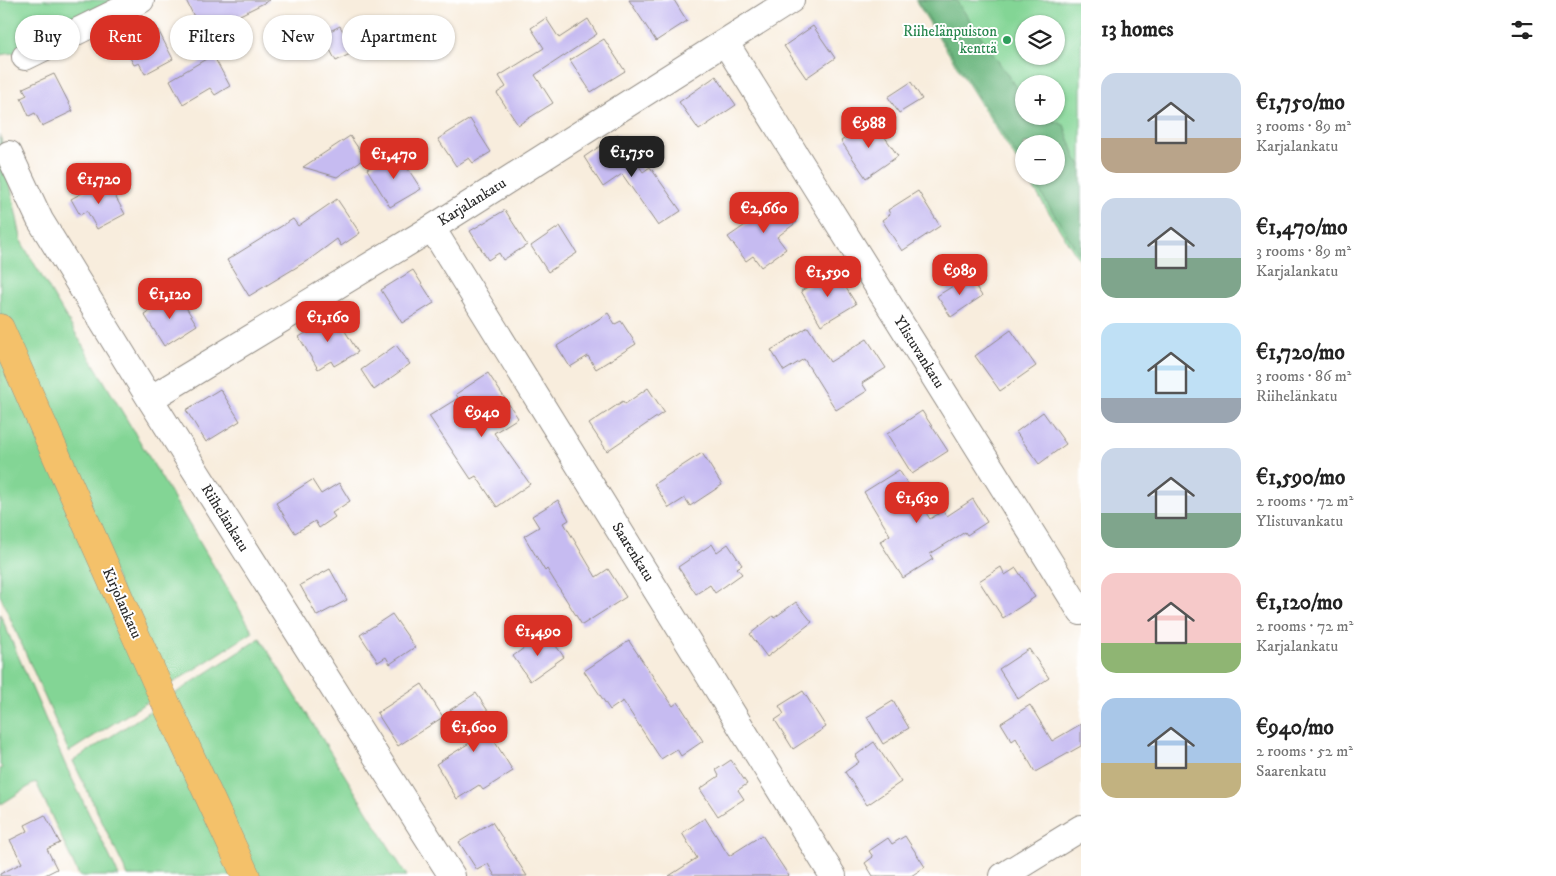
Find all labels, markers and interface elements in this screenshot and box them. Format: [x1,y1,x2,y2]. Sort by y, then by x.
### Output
chip: Buy [15,15,80,60]
chip: Rent [90,15,160,60]
chip: Filters [170,15,253,60]
chip: New [263,15,332,60]
chip: Apartment [342,15,455,60]
map controls [1015,15,1065,185]
button: layers [1015,15,1065,65]
icon: filters [1508,16,1536,44]
text: 13 homes [1101,17,1174,43]
place label: Riihelänpuiston kenttä [903,22,998,58]
marker: Riihelänpuiston kenttä [1001,34,1013,46]
button: + [1015,75,1065,125]
text: €1,750/mo [1256,90,1345,116]
icon: home [1141,93,1201,153]
pin: €988 [839,106,899,149]
text: €988 [852,113,886,133]
text: 3 rooms · 89 m² [1256,116,1351,136]
button: − [1015,135,1065,185]
pin: €1,750 [591,136,673,178]
text: Karjalankatu [1256,136,1338,156]
pin: €1,470 [353,138,435,180]
text: €1,750 [610,142,654,162]
text: €1,470 [371,144,417,164]
pin: €1,720 [58,162,140,205]
text: €1,720 [77,169,121,189]
street label: Karjalankatu [434,174,510,230]
pin: €2,660 [723,192,805,234]
text: €2,660 [741,198,787,218]
text: €1,470/mo [1256,215,1347,241]
icon: home [1141,218,1201,278]
text: 3 rooms · 89 m² [1256,241,1351,261]
pin: €989 [930,254,990,296]
pin: €1,590 [787,256,869,298]
text: €989 [943,260,977,280]
text: Karjalankatu [1256,261,1338,281]
text: €1,590 [806,262,850,282]
pin: €1,120 [129,278,211,320]
text: €1,120 [149,284,191,304]
pin: €1,160 [287,300,369,343]
text: €1,160 [307,307,349,327]
street label: Ylistuvankatu [889,312,949,392]
text: €1,720/mo [1256,340,1345,366]
icon: home [1141,343,1201,403]
text: 3 rooms · 86 m² [1256,366,1351,386]
text: Riihelänkatu [1256,386,1337,406]
pin: €940 [452,396,512,438]
text: €940 [464,402,500,422]
text: €1,590/mo [1256,465,1345,491]
icon: home [1141,468,1201,528]
street label: Riihelänkatu [197,481,253,555]
pin: €1,630 [876,482,958,524]
text: €1,630 [896,488,938,508]
text: 2 rooms · 72 m² [1256,491,1353,511]
text: Ylistuvankatu [1256,511,1343,531]
street label: Saarenkatu [607,519,659,585]
street label: Kirjolankatu [98,565,146,641]
text: €1,120/mo [1256,590,1343,616]
icon: home [1141,593,1201,653]
pin: €1,490 [497,614,579,657]
text: 2 rooms · 72 m² [1256,616,1353,636]
text: €1,490 [515,621,561,641]
text: Karjalankatu [1256,636,1338,656]
pin: €1,600 [433,710,515,753]
text: €940/mo [1256,715,1334,741]
text: €1,600 [451,717,497,737]
icon: home [1141,718,1201,778]
text: 2 rooms · 52 m² [1256,741,1353,761]
text: Saarenkatu [1256,761,1327,781]

